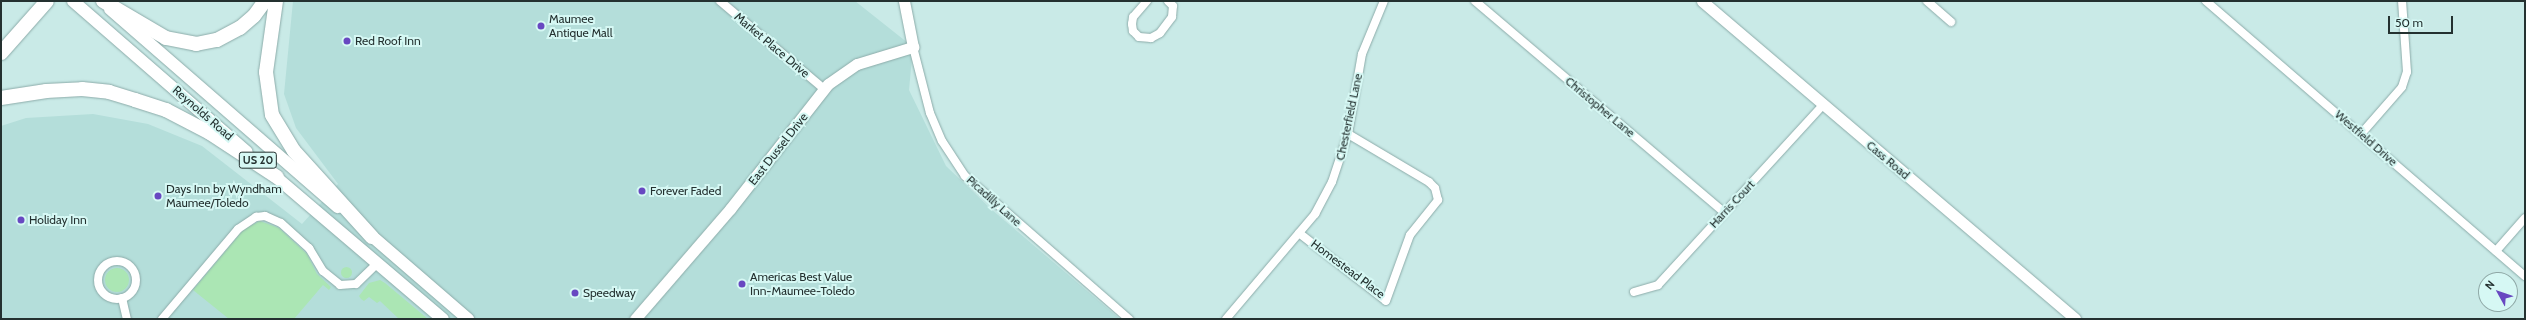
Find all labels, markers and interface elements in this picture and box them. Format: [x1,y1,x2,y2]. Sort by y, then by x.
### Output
scale bar [2390,8,2455,34]
street label: Market Place Drive [731,9,813,81]
place label: Maumee Antique Mall [549,12,613,40]
text: 50 m [2395,15,2423,30]
marker: Maumee Antique Mall [536,21,546,31]
place label: Red Roof Inn [355,34,421,48]
marker: Red Roof Inn [342,36,352,46]
street label: Chesterfield Lane [1333,72,1365,162]
street label: Christopher Lane [1562,74,1638,140]
street label: Reynolds Road [170,83,236,143]
street label: Westfield Drive [2332,107,2400,169]
street label: East Dussel Drive [745,110,811,188]
street label: Cass Road [1864,138,1912,182]
road number: US 20 [238,151,278,169]
street label: Picadilly Lane [964,173,1024,229]
street label: Harris Court [1706,177,1758,231]
place label: Days Inn by Wyndham Maumee/Toledo [166,182,282,210]
place label: Forever Faded [650,184,721,198]
marker: Forever Faded [637,186,647,196]
marker: Days Inn by Wyndham Maumee/Toledo [153,191,163,201]
place label: Holiday Inn [29,213,87,227]
marker: Holiday Inn [16,215,26,225]
street label: Homestead Place [1308,237,1388,301]
place label: Americas Best Value Inn-Maumee-Toledo [750,270,855,298]
north arrow [2478,272,2518,312]
text: N [2482,277,2497,292]
marker: Americas Best Value Inn-Maumee-Toledo [737,279,747,289]
place label: Speedway [583,286,636,300]
marker: Speedway [570,288,580,298]

